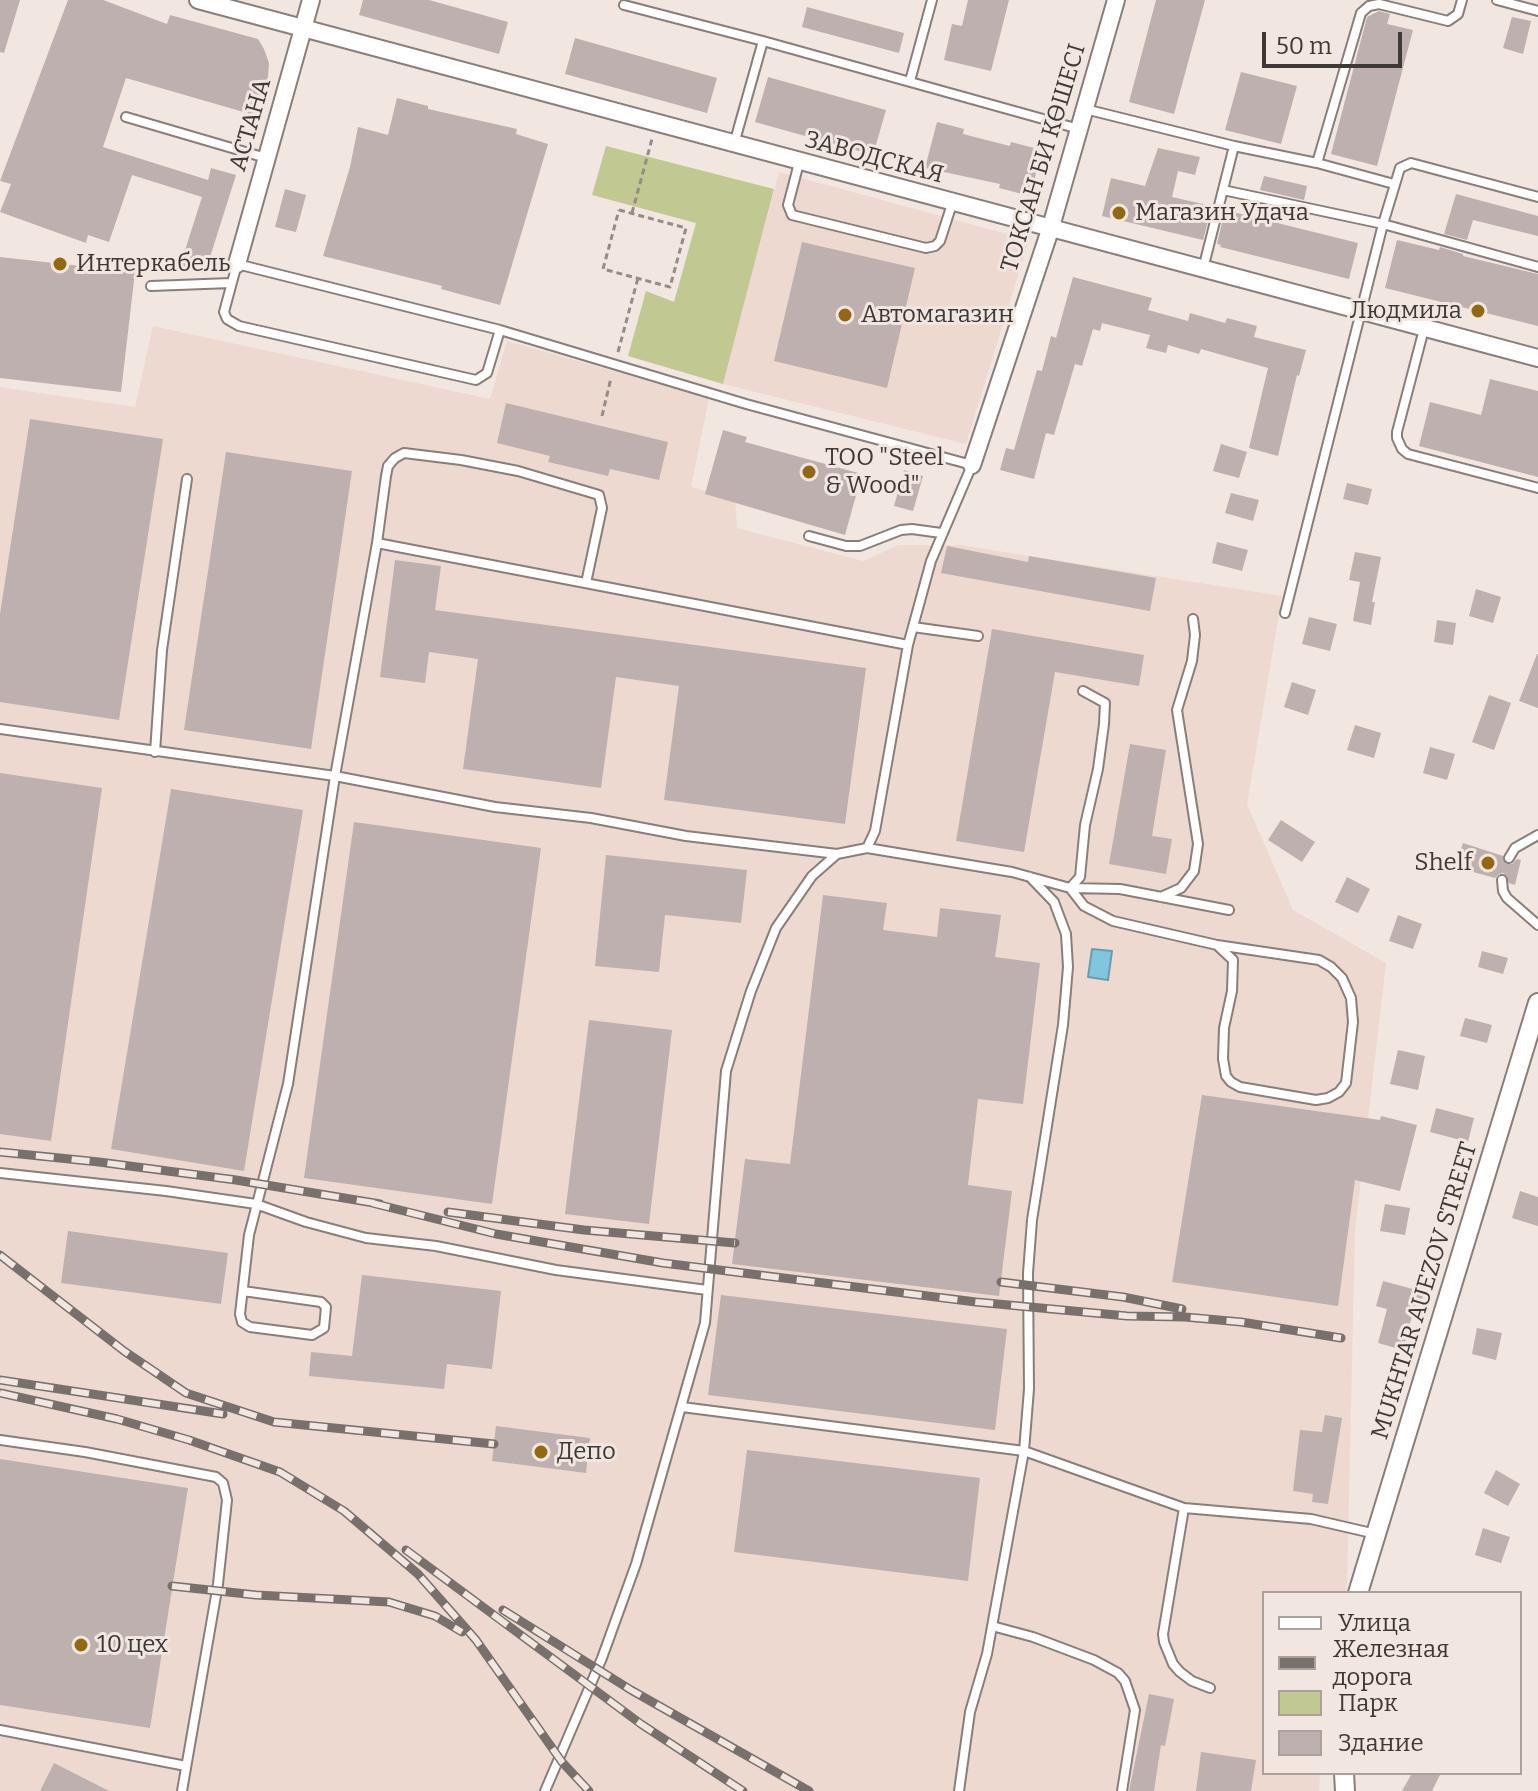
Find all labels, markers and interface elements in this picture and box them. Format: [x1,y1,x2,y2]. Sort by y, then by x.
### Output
scale bar [1266,16,1406,66]
text: 50 m [1276,32,1332,60]
street label: ТОКСАН БИ КӨШЕСІ [996,41,1092,275]
street label: АСТАНА [224,75,278,175]
street label: ЗАВОДСКАЯ [801,126,947,190]
place label: Магазин Удача [1135,199,1309,227]
marker: Магазин Удача [1110,204,1128,222]
place label: Интеркабель [76,250,230,278]
marker: Интеркабель [51,255,69,273]
place label: Людмила [1350,297,1462,325]
place label: Автомагазин [861,301,1014,329]
marker: Людмила [1469,302,1487,320]
marker: Автомагазин [836,306,854,324]
place label: TOO "Steel & Wood" [825,444,944,500]
marker: TOO "Steel & Wood" [800,463,818,481]
place label: Shelf [1414,849,1472,877]
marker: Shelf [1479,854,1497,872]
street label: MUKHTAR AUEZOV STREET [1366,1139,1484,1443]
place label: Депо [557,1438,616,1466]
marker: Депо [532,1443,550,1461]
legend [1262,1591,1522,1775]
text: Улица [1338,1609,1411,1637]
place label: 10 цех [97,1631,168,1659]
text: Железная дорога [1332,1635,1449,1691]
marker: 10 цех [72,1636,90,1654]
text: Парк [1338,1689,1398,1717]
text: Здание [1338,1729,1424,1757]

